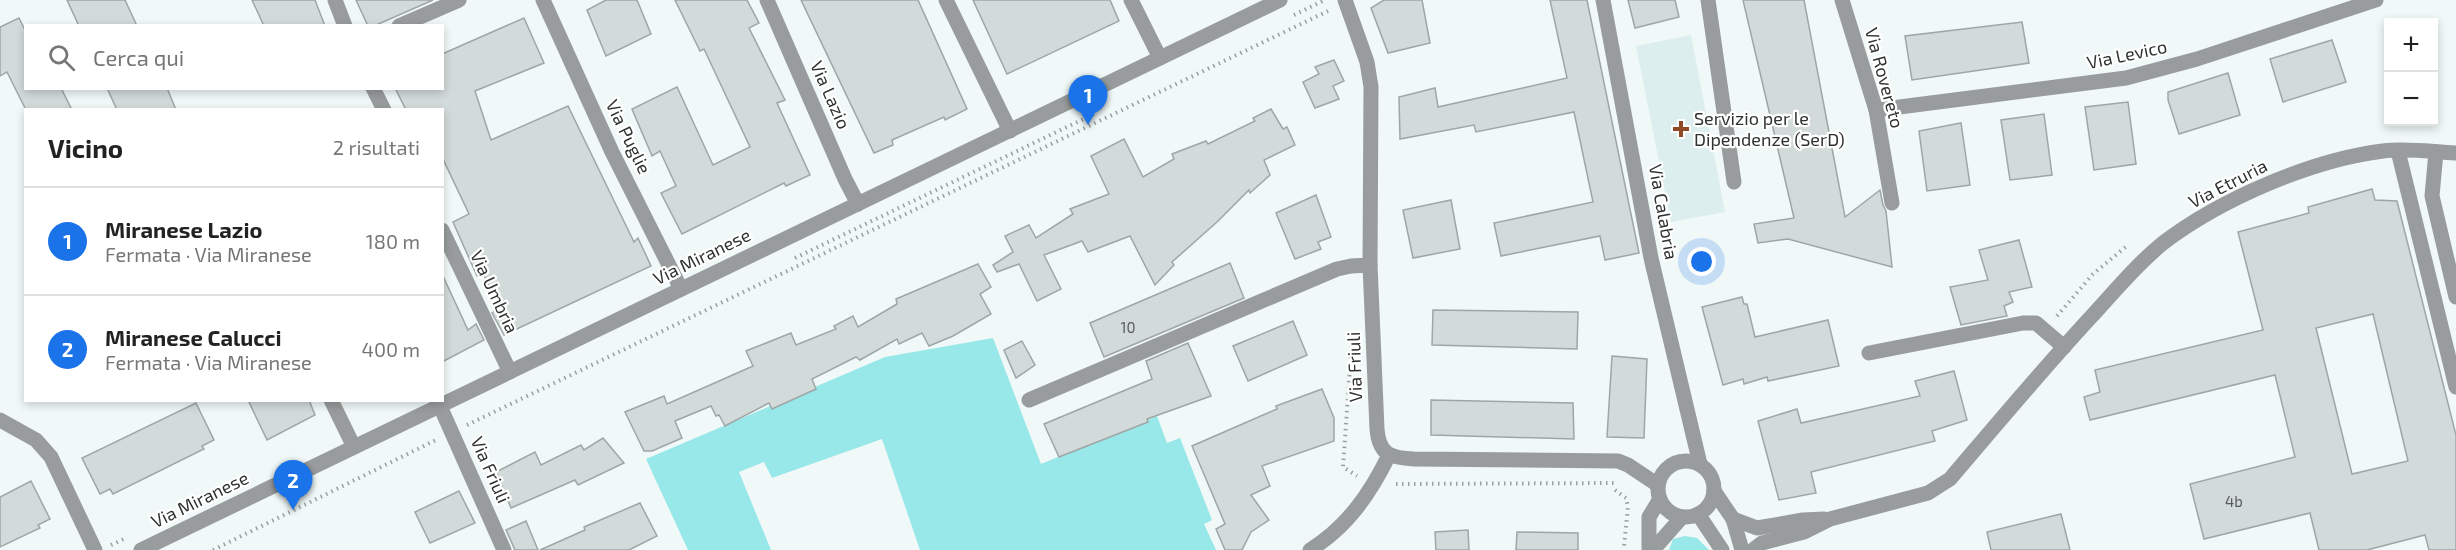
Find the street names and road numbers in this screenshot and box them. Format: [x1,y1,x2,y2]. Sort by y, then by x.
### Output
street label: Via Rovereto [1861,25,1909,130]
street label: Via Levico [2085,35,2169,73]
street label: Via Lazio [806,57,856,132]
street label: Via Puglie [602,96,656,177]
street label: Via Etruria [2185,154,2271,212]
street label: Via Calabria [1645,162,1683,261]
street label: Via Miranese [649,223,754,289]
street label: Via Umbria [466,247,524,337]
street label: Via Friuli [1342,331,1366,403]
street label: Via Friuli [467,433,515,506]
street label: Via Miranese [147,466,252,532]

